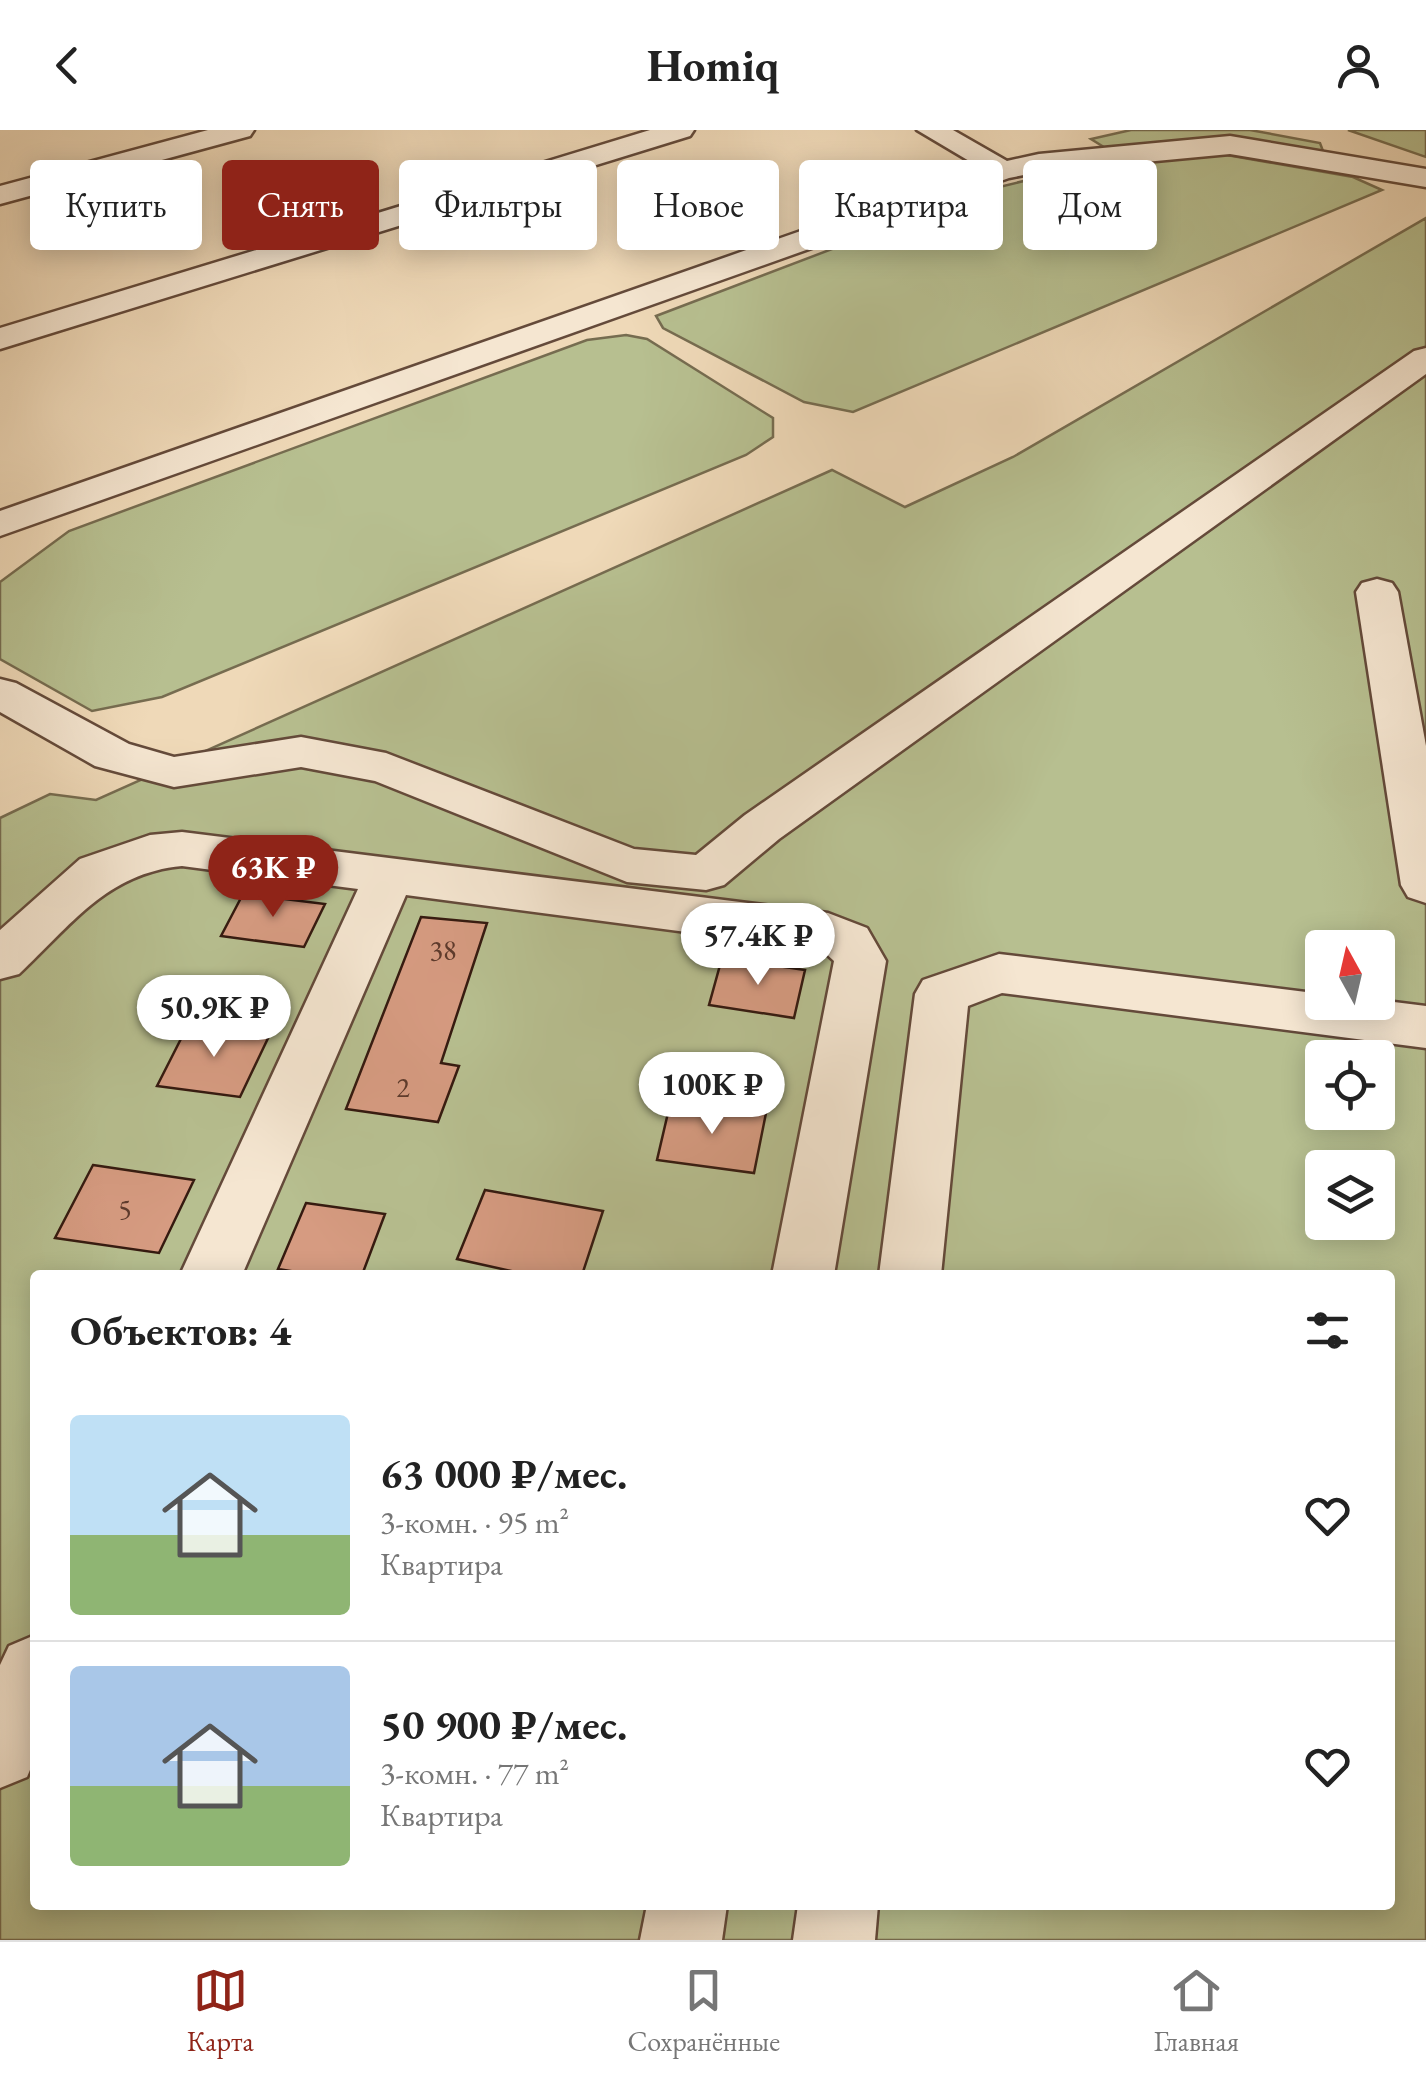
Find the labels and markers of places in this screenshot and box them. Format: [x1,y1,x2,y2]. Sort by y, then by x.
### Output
pin: 63K ₽ [203,835,343,920]
pin: 57.4K ₽ [666,903,850,988]
pin: 50.9K ₽ [122,975,306,1060]
pin: 100K ₽ [631,1052,793,1137]

